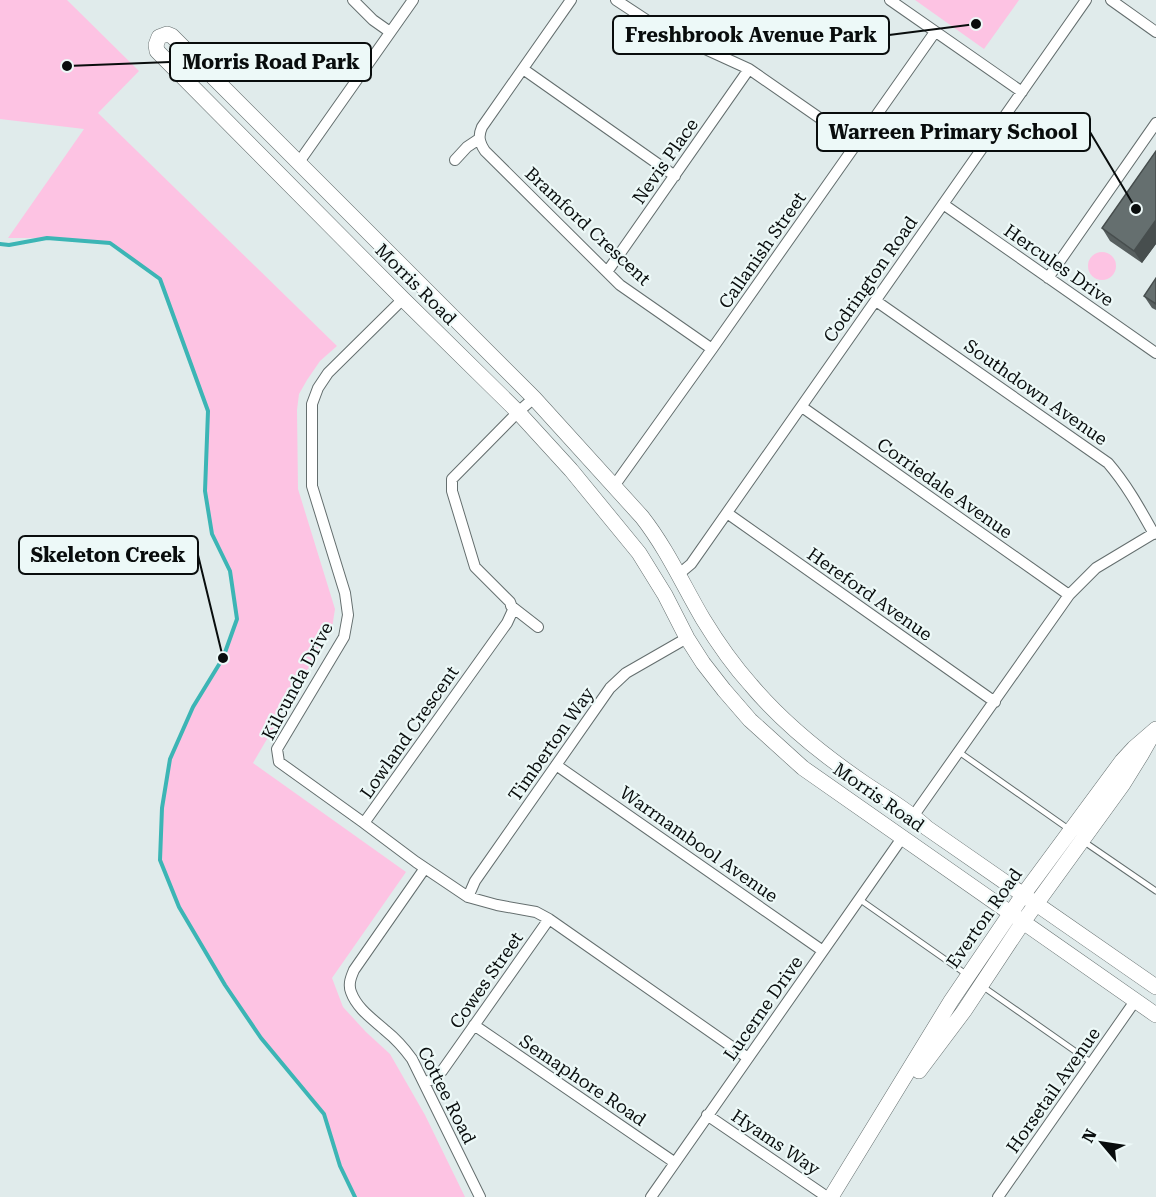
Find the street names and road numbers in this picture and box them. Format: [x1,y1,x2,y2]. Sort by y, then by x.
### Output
street label: Nevis Place [628,114,702,208]
street label: Bramford Crescent [521,163,655,290]
street label: Callanish Street [714,187,810,312]
street label: Codrington Road [819,212,922,346]
street label: Hercules Drive [1000,219,1118,311]
street label: Morris Road [371,239,461,329]
street label: Southdown Avenue [960,335,1112,449]
street label: Corriedale Avenue [873,433,1017,543]
street label: Hereford Avenue [804,543,937,645]
street label: Kilcunda Drive [257,619,337,743]
street label: Lowland Crescent [355,662,463,802]
street label: Timberton Way [504,683,598,805]
street label: Morris Road [830,758,929,836]
street label: Warrnambool Avenue [616,782,782,907]
street label: Everton Road [942,864,1026,972]
street label: Cowes Street [445,928,527,1032]
street label: Lucerne Drive [719,952,807,1064]
street label: Horsetail Avenue [1002,1023,1104,1157]
street label: Semaphore Road [516,1030,651,1130]
street label: Cottee Road [414,1043,481,1147]
street label: Hyams Way [728,1105,824,1179]

